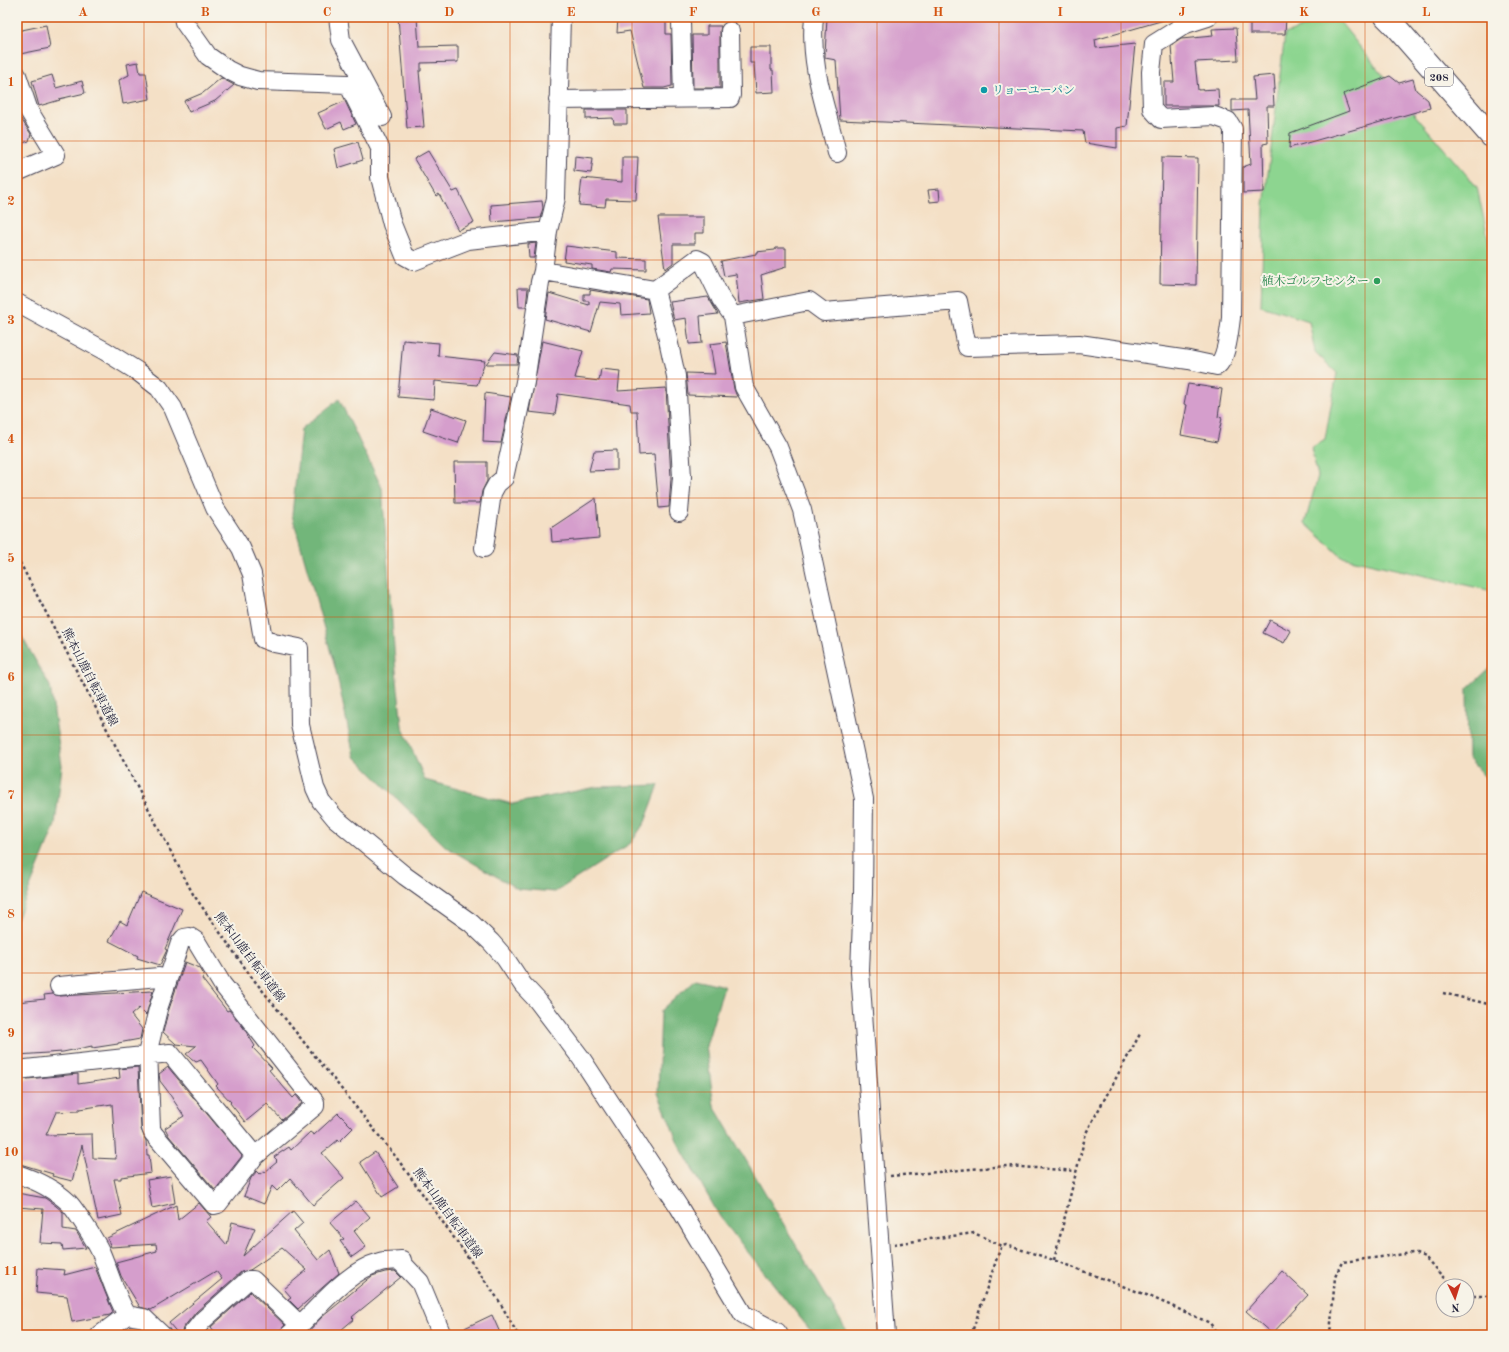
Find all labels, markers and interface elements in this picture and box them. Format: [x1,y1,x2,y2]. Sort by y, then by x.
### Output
text: A [78,6,88,19]
text: B [200,6,210,19]
text: C [323,6,331,19]
text: D [444,6,454,19]
text: E [567,6,576,19]
text: F [689,6,698,19]
text: G [811,6,821,19]
text: H [933,6,944,19]
text: I [1057,6,1063,19]
text: J [1178,6,1186,19]
text: K [1299,6,1309,19]
text: L [1422,6,1431,19]
road number: 208 [1425,68,1453,86]
text: 1 [7,76,15,89]
marker: リョーユーパン [979,85,989,95]
place label: リョーユーパン [992,85,1075,97]
text: 2 [7,195,15,208]
place label: 植木ゴルフセンター [1262,274,1369,288]
marker: 植木ゴルフセンター [1372,276,1382,286]
text: 3 [7,314,15,327]
text: 4 [7,433,15,446]
text: 5 [7,552,15,565]
street label: 熊本山鹿自転車道線 [59,626,121,728]
text: 6 [7,671,15,684]
text: 7 [7,789,15,802]
text: 8 [7,908,15,921]
street label: 熊本山鹿自転車道線 [212,910,288,1004]
text: 9 [7,1027,15,1040]
text: 10 [3,1146,19,1159]
street label: 熊本山鹿自転車道線 [411,1165,485,1261]
text: 11 [3,1265,19,1278]
north arrow [1435,1278,1475,1318]
text: N [1450,1301,1460,1312]

